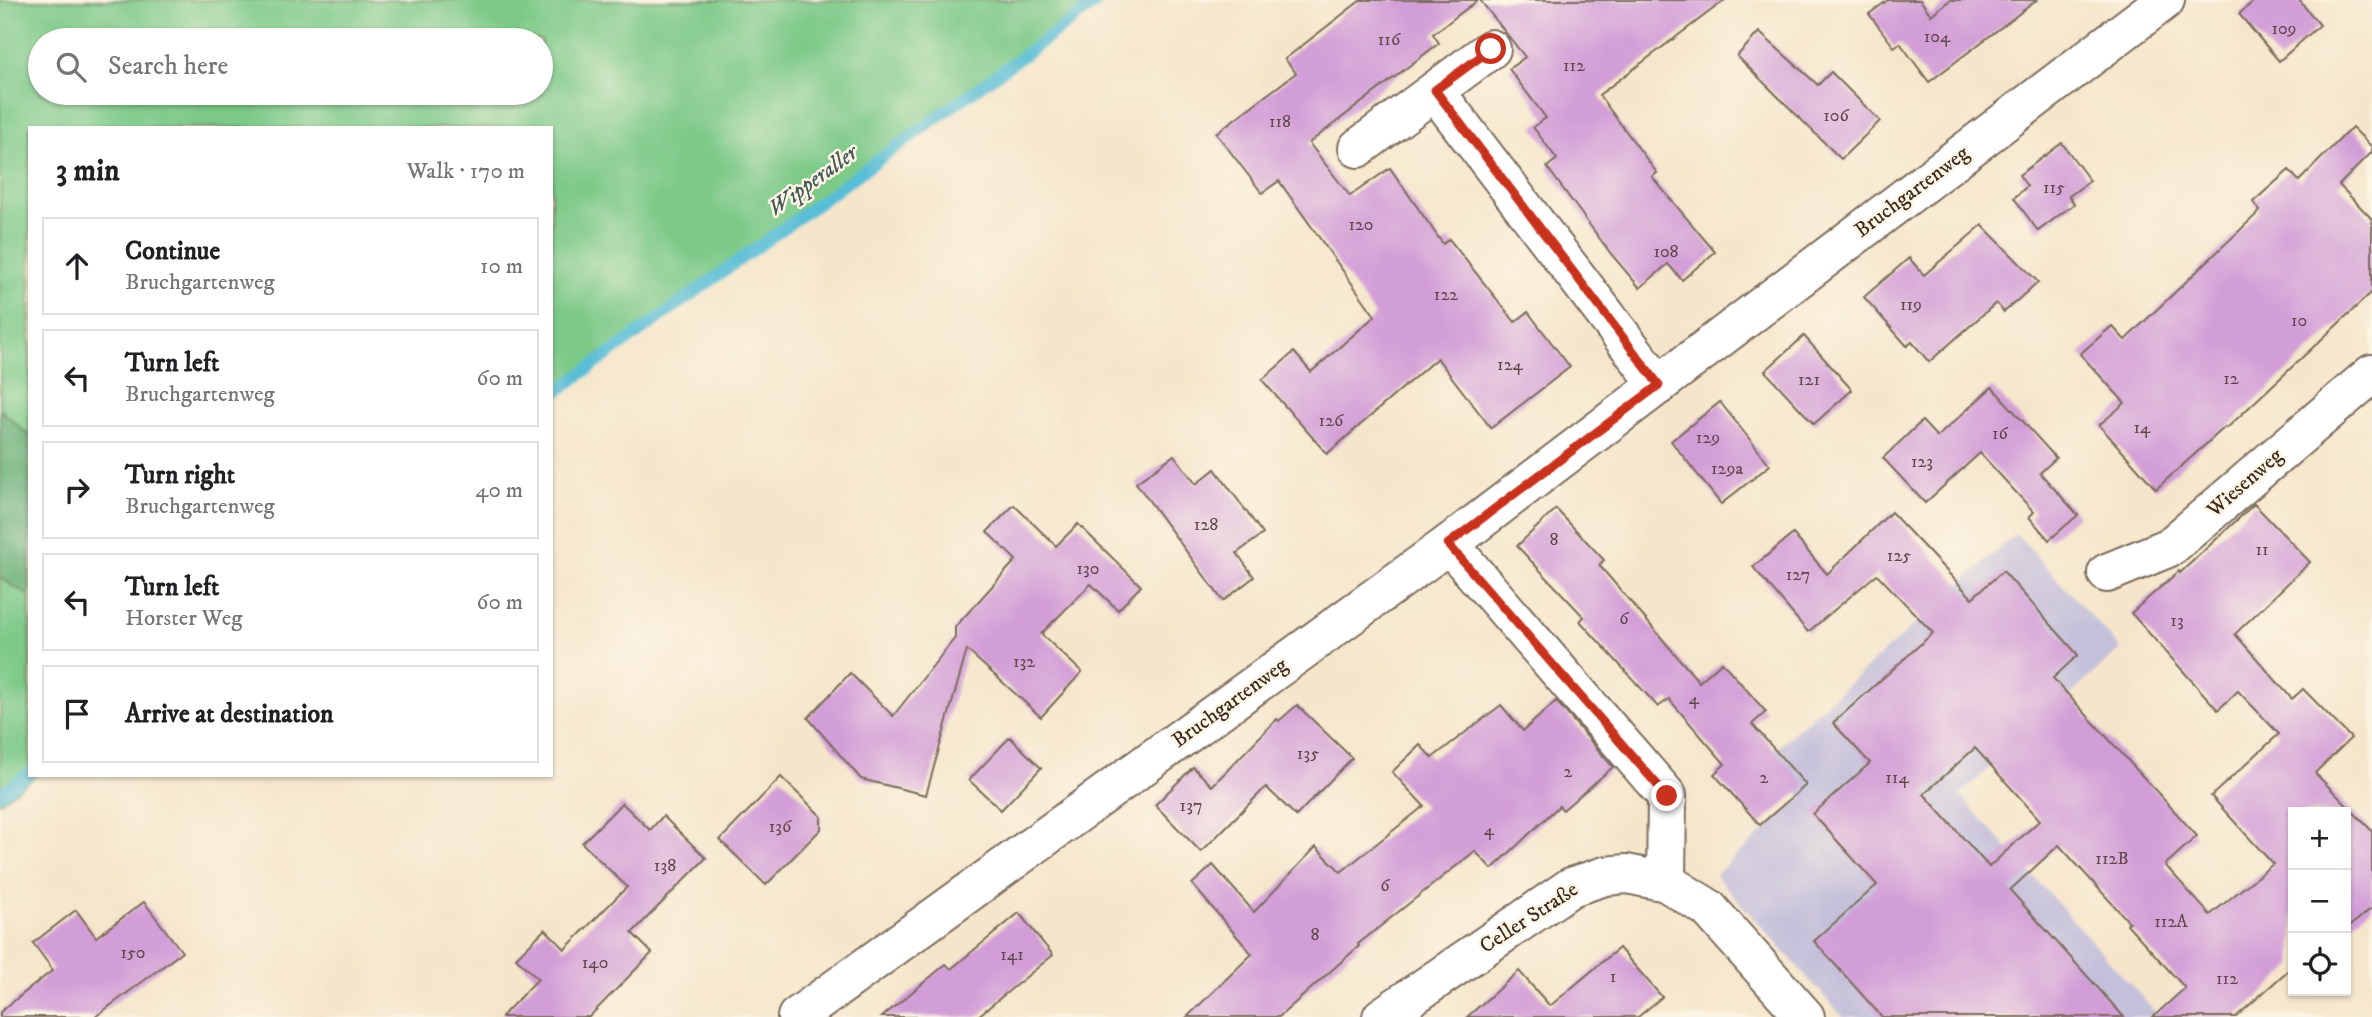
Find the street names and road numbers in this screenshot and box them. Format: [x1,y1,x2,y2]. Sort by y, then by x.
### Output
street label: Bruchgartenweg [1850,140,1975,244]
street label: Wiesenweg [2201,442,2289,524]
street label: Bruchgartenweg [1167,652,1294,754]
street label: Celler Straße [1475,876,1583,959]

